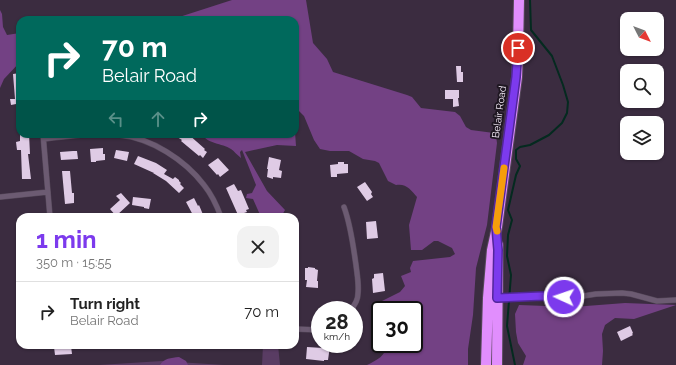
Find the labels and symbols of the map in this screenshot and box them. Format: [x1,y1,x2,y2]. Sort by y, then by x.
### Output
north arrow [620,12,664,56]
pin [501,31,535,65]
street label: Belair Road [490,85,508,139]
position arrow [543,276,585,318]
speed limit sign: 30 [371,301,423,353]

